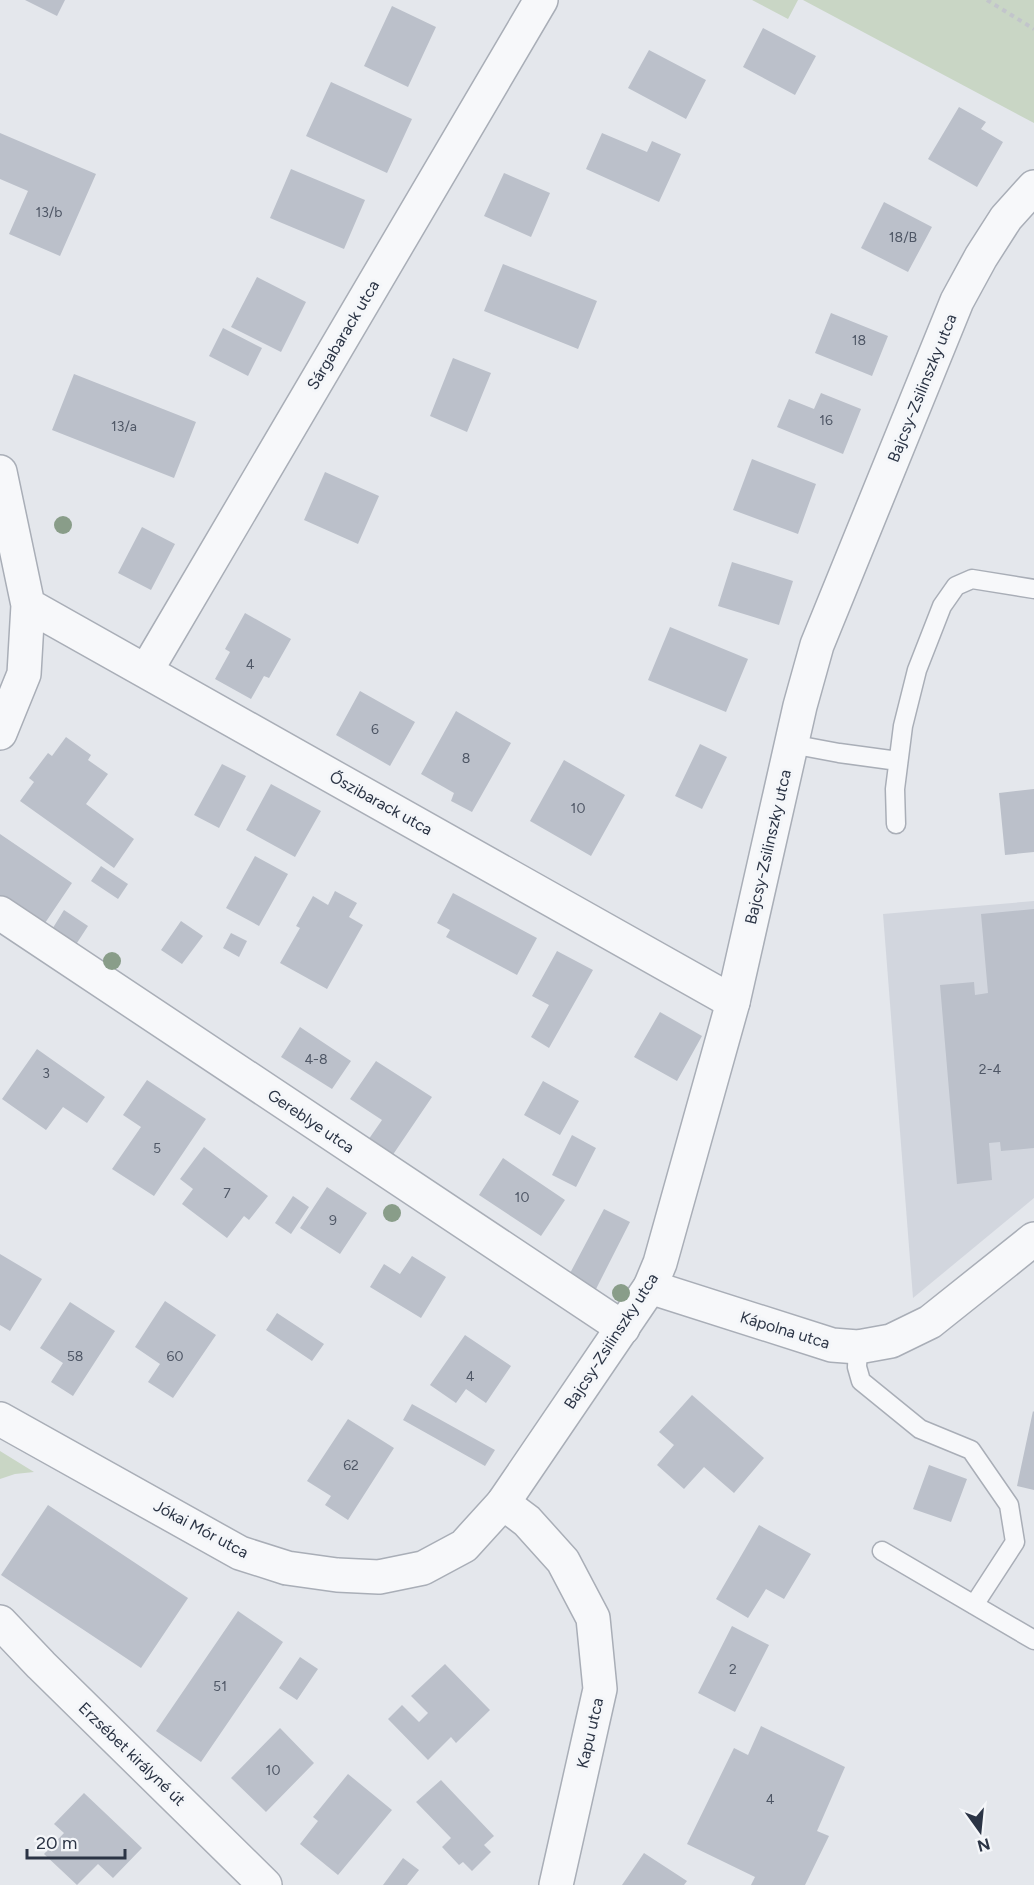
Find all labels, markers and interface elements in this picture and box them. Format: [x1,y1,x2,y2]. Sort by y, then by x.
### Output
house number: 13/b [35,204,63,221]
house number: 18/B [889,229,917,246]
street label: Sárgabarack utca [303,277,383,393]
street label: Bajcsy-Zsilinszky utca [884,311,960,465]
house number: 18 [852,332,866,349]
house number: 16 [819,412,833,429]
house number: 13/a [111,418,137,435]
house number: 4 [246,656,255,673]
house number: 6 [371,721,379,738]
house number: 8 [462,750,470,767]
street label: Őszibarack utca [326,767,436,839]
street label: Bajcsy-Zsilinszky utca [741,768,795,926]
house number: 10 [571,800,585,817]
house number: 4-8 [304,1051,328,1068]
house number: 2-4 [979,1061,1001,1078]
house number: 3 [42,1065,50,1082]
street label: Gereblye utca [264,1085,358,1157]
house number: 5 [153,1140,161,1157]
house number: 7 [223,1185,231,1202]
house number: 10 [515,1189,529,1206]
house number: 9 [329,1212,337,1229]
street label: Bajcsy-Zsilinszky utca [560,1269,662,1413]
street label: Kápolna utca [738,1307,832,1353]
house number: 58 [67,1348,83,1365]
house number: 60 [167,1348,183,1365]
house number: 4 [466,1368,475,1385]
house number: 62 [343,1457,359,1474]
street label: Jókai Mór utca [150,1496,252,1562]
house number: 2 [729,1661,737,1678]
house number: 51 [213,1678,227,1695]
street label: Kapu utca [573,1696,607,1770]
street label: Erzsébet királyné út [75,1698,189,1810]
house number: 10 [266,1762,280,1779]
house number: 4 [766,1791,775,1808]
north arrow [950,1801,1010,1861]
scale bar [27,1822,124,1860]
text: 20 m [36,1832,77,1854]
text: N [975,1834,992,1856]

